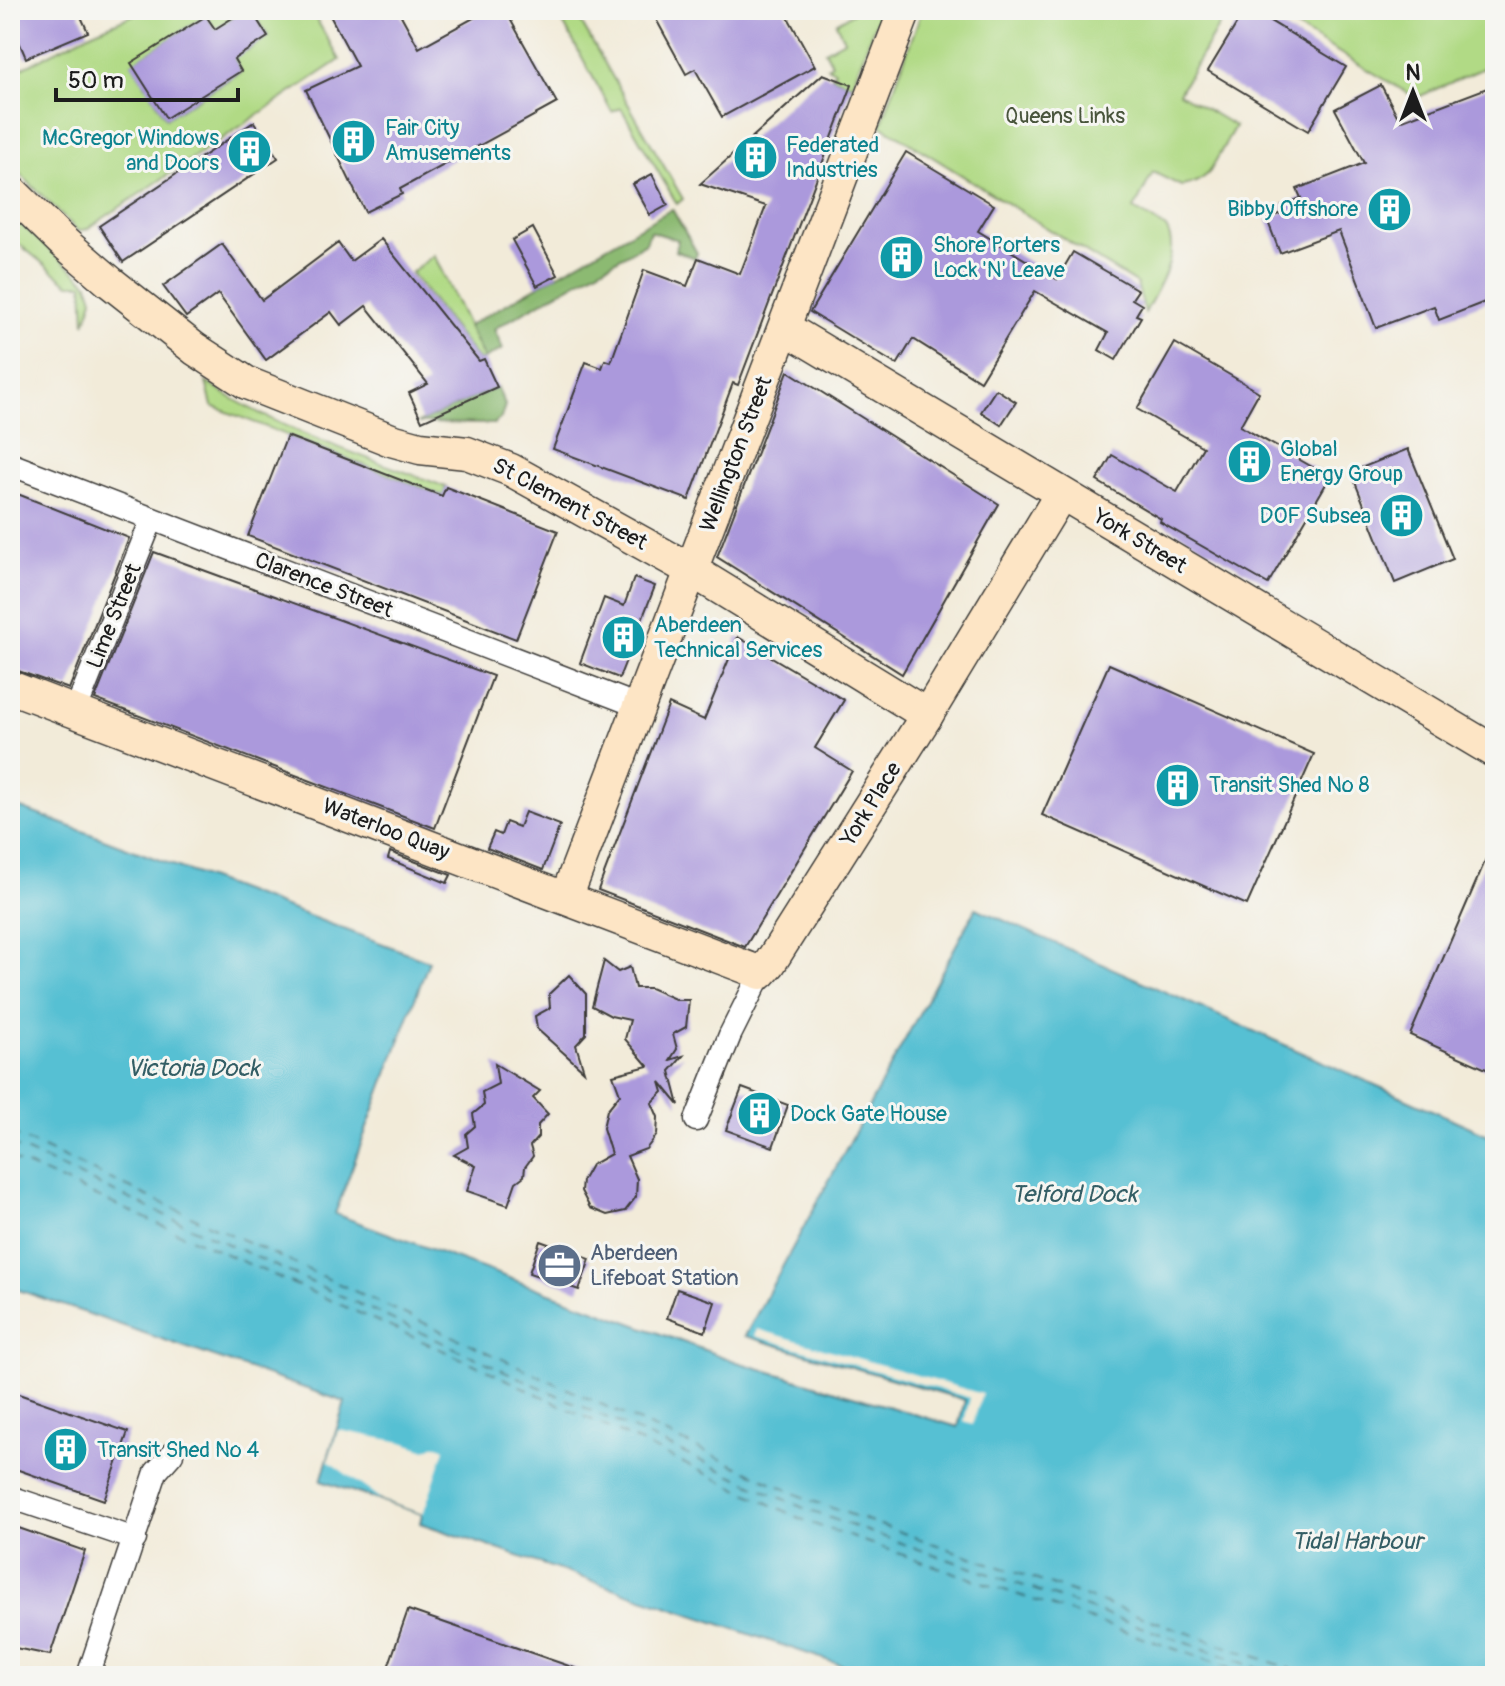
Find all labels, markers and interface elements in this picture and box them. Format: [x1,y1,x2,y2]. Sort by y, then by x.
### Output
scale bar [56,52,238,102]
north arrow [1373,52,1453,132]
text: N [1406,59,1421,87]
text: 50 m [68,66,124,95]
park label: Queens Links [1005,102,1125,130]
place label: Fair City Amusements [385,114,511,167]
building icon: Fair City Amusements [330,117,378,165]
place label: McGregor Windows and Doors [42,124,219,177]
building icon: McGregor Windows and Doors [226,127,274,175]
place label: Federated Industries [786,131,879,184]
building icon: Federated Industries [731,134,779,182]
building icon: Bibby Offshore [1365,185,1413,233]
place label: Bibby Offshore [1227,195,1358,223]
place label: Shore Porters Lock 'N' Leave [933,231,1065,284]
building icon: Shore Porters Lock 'N' Leave [878,234,926,282]
street label: Wellington Street [693,372,779,536]
place label: Global Energy Group [1280,435,1403,488]
building icon: Global Energy Group [1225,438,1273,486]
street label: St Clement Street [488,451,652,557]
building icon: DOF Subsea [1378,492,1426,540]
street label: York Street [1087,502,1192,580]
place label: DOF Subsea [1260,502,1371,530]
street label: Clarence Street [251,546,397,624]
street label: Lime Street [80,559,148,673]
place label: Aberdeen Technical Services [654,611,822,664]
building icon: Aberdeen Technical Services [599,614,647,662]
street label: York Place [834,757,908,852]
building icon: Transit Shed № 8 [1154,761,1202,809]
place label: Transit Shed № 8 [1209,771,1369,799]
street label: Waterloo Quay [319,792,453,866]
water label: Victoria Dock [127,1054,261,1083]
building icon: Dock Gate House [735,1090,783,1138]
place label: Dock Gate House [790,1100,947,1128]
water label: Telford Dock [1011,1180,1139,1209]
place label: Aberdeen Lifeboat Station [590,1239,739,1292]
office icon: Aberdeen Lifeboat Station [535,1242,583,1290]
building icon: Transit Shed № 4 [42,1426,90,1474]
place label: Transit Shed № 4 [97,1436,259,1464]
water label: Tidal Harbour [1291,1527,1426,1556]

